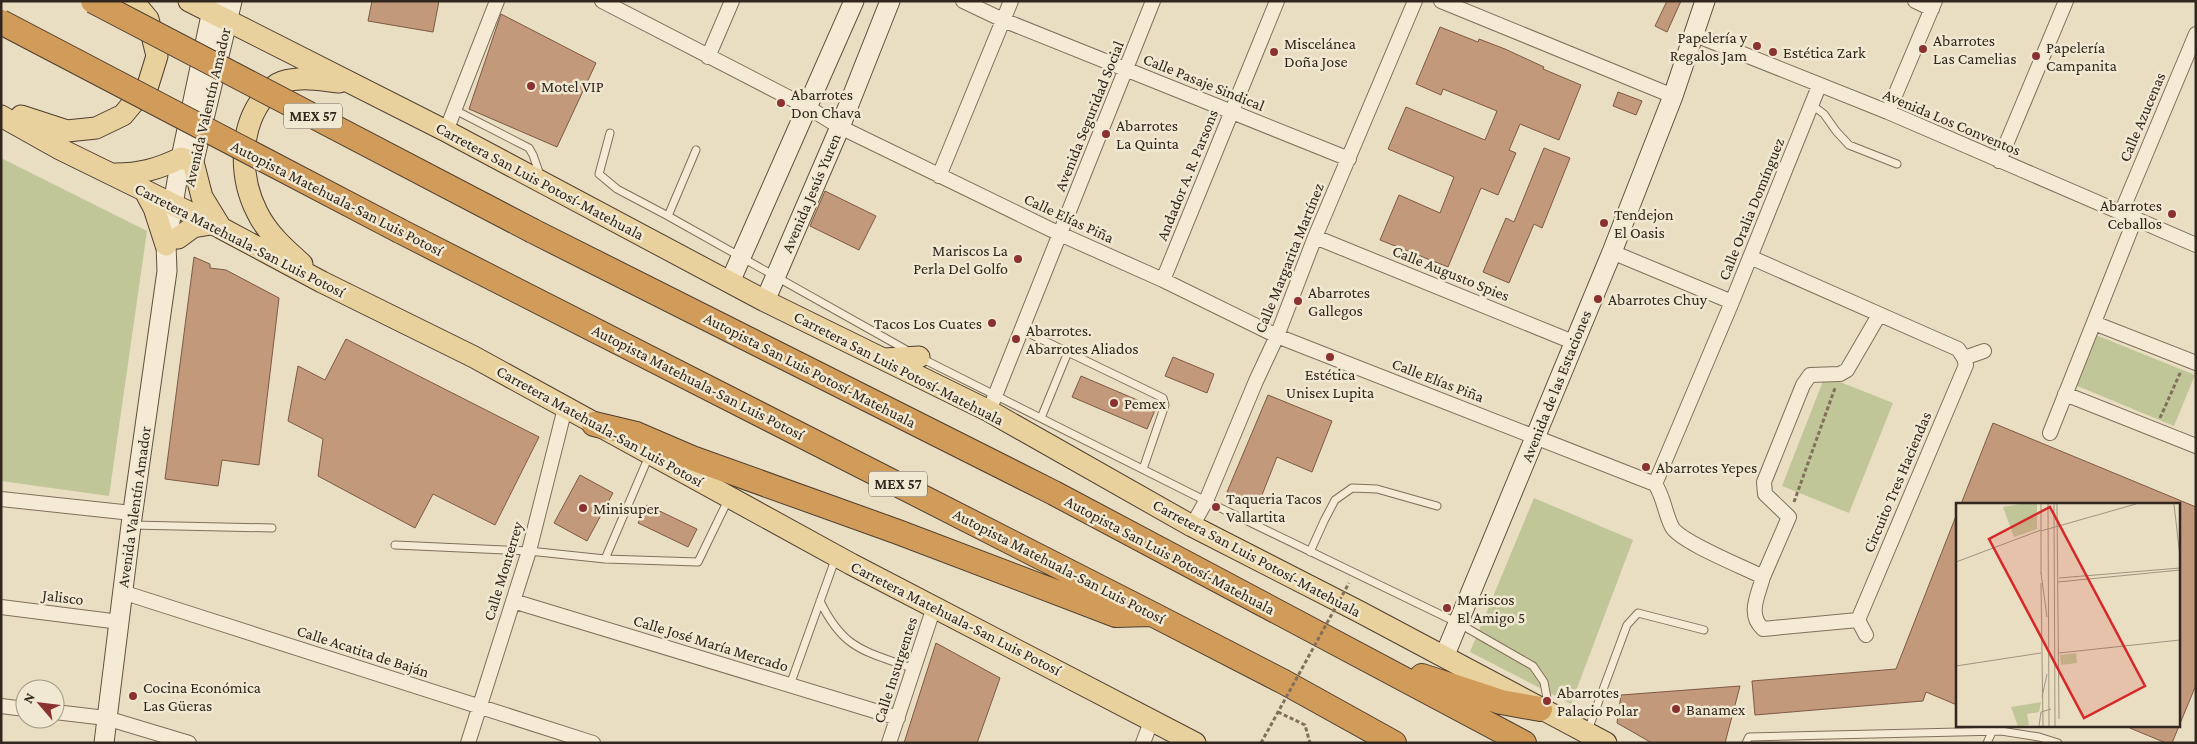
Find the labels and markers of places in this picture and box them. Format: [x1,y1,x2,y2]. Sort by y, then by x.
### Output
place label: Papelería y Regalos Jam [1670,29,1748,65]
place label: Abarrotes Las Camelias [1933,32,2016,67]
place label: Miscelánea Doña Jose [1284,35,1357,71]
place label: Papelería Campanita [2046,39,2117,75]
marker: Papelería y Regalos Jam [1751,40,1763,52]
marker: Abarrotes Las Camelias [1917,43,1929,55]
place label: Estética Zark [1783,44,1866,61]
marker: Miscelánea Doña Jose [1268,46,1280,58]
marker: Estética Zark [1767,46,1779,58]
marker: Papelería Campanita [2030,50,2042,62]
place label: Motel VIP [541,78,604,95]
marker: Motel VIP [525,80,537,92]
place label: Abarrotes Don Chava [791,86,862,121]
marker: Abarrotes Don Chava [775,97,787,109]
place label: Abarrotes La Quinta [1116,117,1180,152]
marker: Abarrotes La Quinta [1100,128,1112,140]
place label: Abarrotes Ceballos [2100,197,2162,232]
place label: Tendejon El Oasis [1614,206,1674,241]
marker: Abarrotes Ceballos [2166,208,2178,220]
marker: Tendejon El Oasis [1598,217,1610,229]
place label: Mariscos La Perla Del Golfo [913,242,1009,277]
marker: Mariscos La Perla Del Golfo [1012,253,1024,265]
place label: Abarrotes Gallegos [1308,284,1370,320]
place label: Abarrotes Chuy [1608,291,1708,309]
marker: Abarrotes Chuy [1592,293,1604,305]
marker: Abarrotes Gallegos [1292,295,1304,307]
place label: Tacos Los Cuates [874,315,982,332]
marker: Tacos Los Cuates [986,317,998,329]
place label: Abarrotes. Abarrotes Aliados [1026,322,1139,357]
marker: Abarrotes. Abarrotes Aliados [1010,333,1022,345]
marker: Estética Unisex Lupita [1324,351,1336,363]
place label: Estética Unisex Lupita [1286,366,1375,402]
place label: Pemex [1124,395,1166,412]
marker: Pemex [1108,397,1120,409]
place label: Abarrotes Yepes [1656,459,1757,477]
marker: Abarrotes Yepes [1640,461,1652,473]
place label: Taqueria Tacos Vallartita [1226,490,1322,525]
place label: Minisuper [593,500,659,518]
marker: Taqueria Tacos Vallartita [1210,501,1222,513]
marker: Minisuper [577,502,589,514]
place label: Mariscos El Amigo 5 [1457,591,1525,627]
marker: Mariscos El Amigo 5 [1441,602,1453,614]
place label: Cocina Económica Las Güeras [143,679,262,714]
place label: Abarrotes Palacio Polar [1557,684,1639,719]
marker: Cocina Económica Las Güeras [127,690,139,702]
marker: Abarrotes Palacio Polar [1541,695,1553,707]
place label: Banamex [1686,701,1746,718]
marker: Banamex [1670,703,1682,715]

